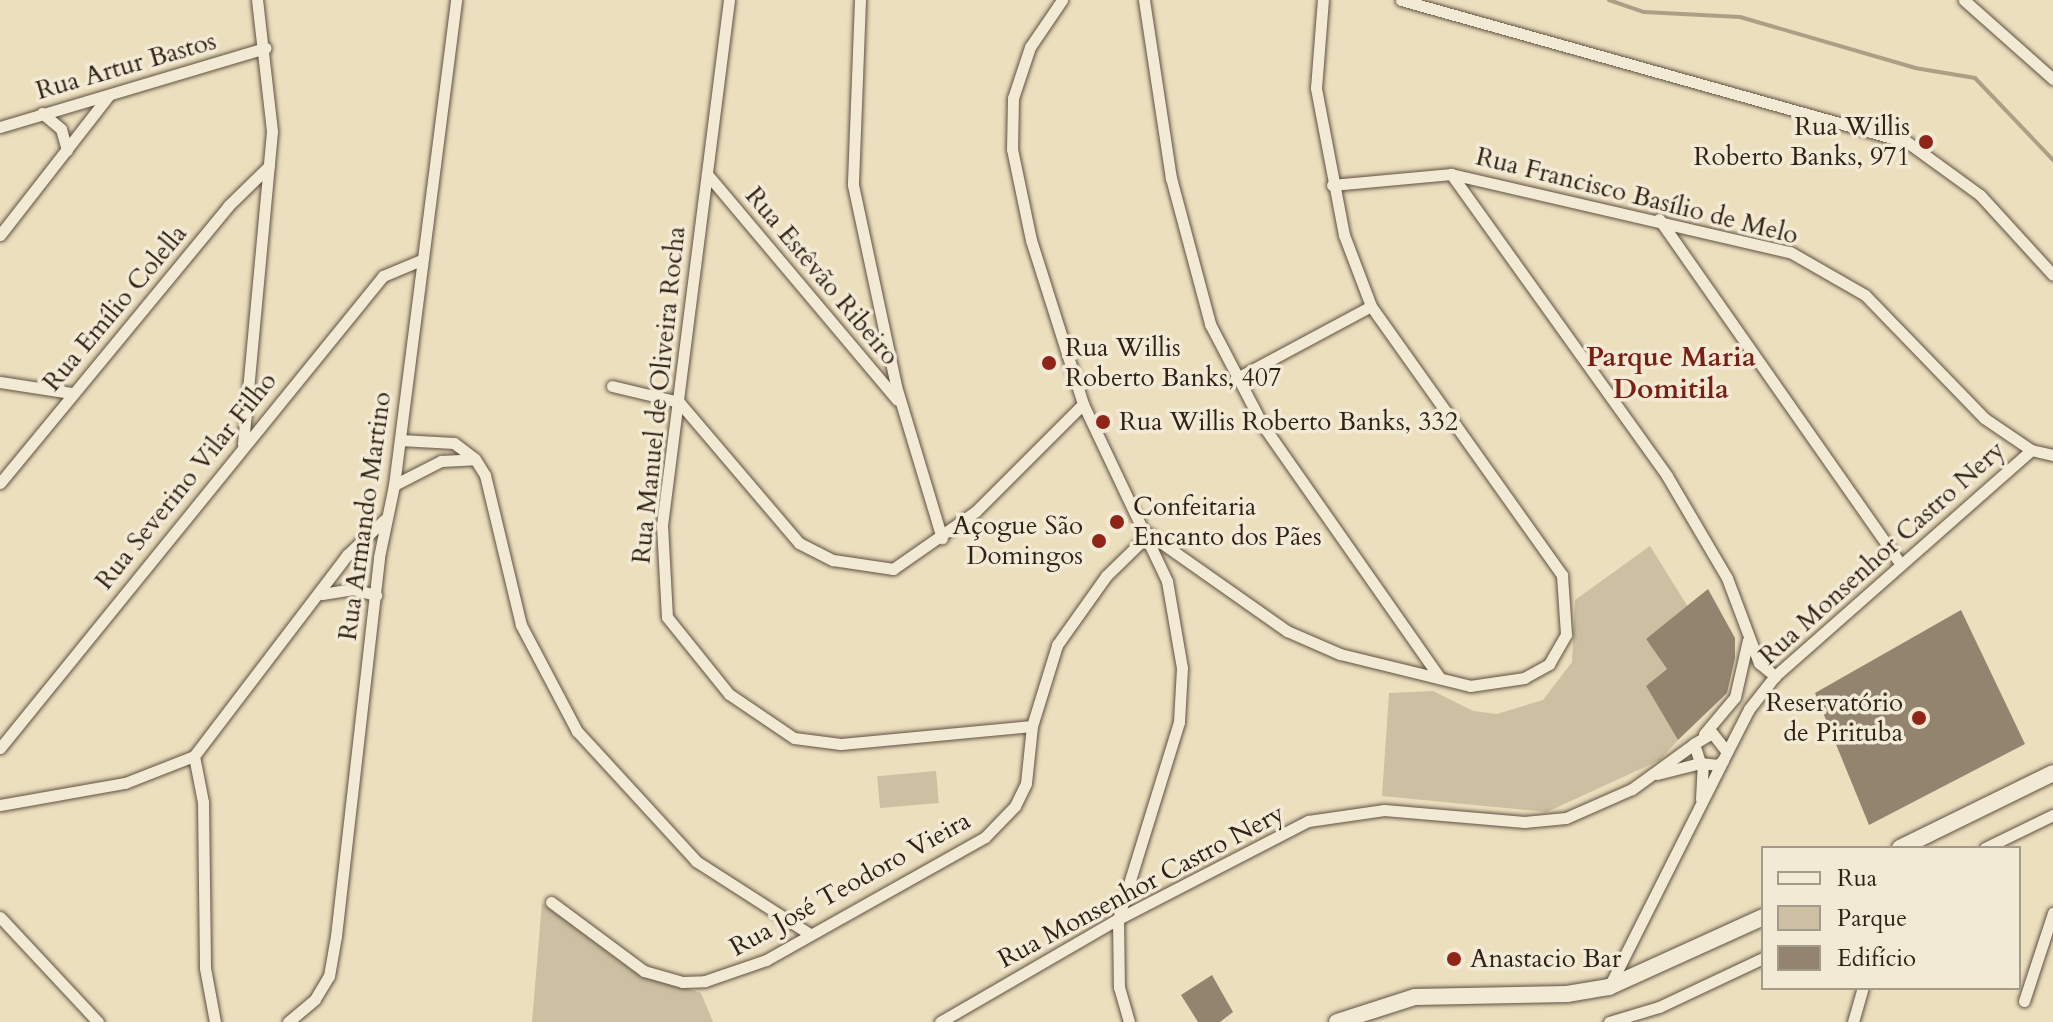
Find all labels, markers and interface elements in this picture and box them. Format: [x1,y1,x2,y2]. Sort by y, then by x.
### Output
street label: Rua Artur Bastos [32,25,220,107]
place label: Rua Willis Roberto Banks, 971 [1694,111,1910,172]
marker: Rua Willis Roberto Banks, 971 [1917,133,1935,151]
street label: Rua Francisco Basílio de Melo [1473,141,1801,251]
street label: Rua Estêvão Ribeiro [738,181,906,371]
street label: Rua Emílio Colella [36,218,194,398]
street label: Rua Manuel de Oliveira Rocha [626,225,692,565]
place label: Rua Willis Roberto Banks, 407 [1065,332,1281,394]
district label: Parque Maria Domitila [1586,340,1756,406]
marker: Rua Willis Roberto Banks, 407 [1040,354,1058,372]
street label: Rua Severino Vilar Filho [89,366,283,596]
street label: Rua Armando Martino [332,390,398,642]
place label: Rua Willis Roberto Banks, 332 [1119,406,1458,438]
marker: Rua Willis Roberto Banks, 332 [1094,413,1112,431]
street label: Rua Monsenhor Castro Nery [1753,434,2011,672]
place label: Confeitaria Encanto dos Pães [1133,491,1322,552]
place label: Açogue São Domingos [953,510,1083,572]
marker: Confeitaria Encanto dos Pães [1108,513,1126,531]
marker: Açogue São Domingos [1090,532,1108,550]
place label: Reservatório de Pirituba [1766,687,1903,748]
marker: Reservatório de Pirituba [1910,709,1928,727]
street label: Rua Monsenhor Castro Nery [993,797,1289,975]
street label: Rua José Teodoro Vieira [724,805,976,963]
legend [1761,846,2021,990]
text: Rua [1837,862,1877,895]
text: Parque [1837,902,1907,935]
text: Edifício [1837,942,1916,975]
place label: Anastacio Bar [1470,943,1621,975]
marker: Anastacio Bar [1445,950,1463,968]

